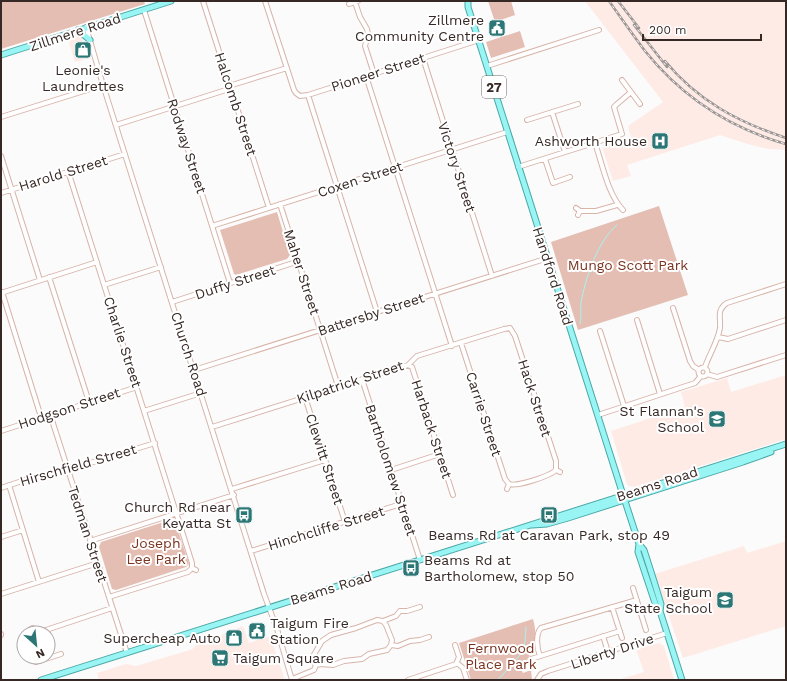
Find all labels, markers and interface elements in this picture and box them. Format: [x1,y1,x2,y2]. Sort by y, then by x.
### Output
street label: Zillmere Road [27,10,123,54]
place label: Zillmere Community Centre [355,12,484,44]
scale bar [643,16,761,42]
public building icon: Zillmere Community Centre [487,18,507,38]
text: 200 m [649,23,686,37]
shop icon: Leonie's Laundrettes [73,40,93,60]
street label: Pioneer Street [329,49,427,95]
street label: Halcomb Street [212,50,260,158]
place label: Leonie's Laundrettes [42,62,124,94]
road number: 27 [482,76,506,98]
street label: Rodway Street [164,96,210,196]
street label: Victory Street [435,120,479,214]
hospital icon: Ashworth House [650,131,670,151]
place label: Ashworth House [535,133,647,149]
street label: Harold Street [17,152,109,194]
street label: Coxen Street [315,158,405,200]
street label: Handford Road [530,225,576,327]
street label: Maher Street [281,227,323,317]
park label: Mungo Scott Park [568,257,688,273]
street label: Duffy Street [193,261,277,303]
street label: Battersby Street [316,289,426,339]
street label: Charlie Street [101,294,145,390]
street label: Church Road [168,310,210,398]
street label: Kilpatrick Street [295,357,406,407]
street label: Hack Street [515,357,555,439]
street label: Carrie Street [463,370,505,458]
street label: Harback Street [408,378,456,481]
street label: Hodgson Street [16,384,122,432]
street label: Bartholomew Street [362,402,420,538]
place label: St Flannan's School [620,403,705,435]
school or university icon: St Flannan's School [707,409,727,429]
street label: Clewitt Street [303,411,347,507]
street label: Hirschfield Street [18,441,138,489]
street label: Beams Road [614,463,700,505]
street label: Tedman Street [65,484,111,584]
place label: Church Rd near Keyatta St [124,499,231,531]
street label: Hinchcliffe Street [266,503,386,553]
bus stop icon: Church Rd near Keyatta St [234,505,254,525]
bus stop icon: Beams Rd at Caravan Park, stop 49 [539,505,559,525]
place label: Beams Rd at Caravan Park, stop 49 [428,527,670,543]
park label: Joseph Lee Park [126,535,186,567]
place label: Beams Rd at Bartholomew, stop 50 [424,552,574,584]
bus stop icon: Beams Rd at Bartholomew, stop 50 [401,558,421,578]
street label: Beams Road [288,568,374,608]
place label: Taigum State School [624,584,713,616]
school or university icon: Taigum State School [715,590,735,610]
place label: Taigum Fire Station [270,615,349,647]
public building icon: Taigum Fire Station [247,621,267,641]
north arrow [16,625,56,665]
shop icon: Supercheap Auto [224,628,244,648]
place label: Supercheap Auto [104,630,221,646]
street label: Liberty Drive [568,630,656,672]
park label: Fernwood Place Park [465,640,537,672]
text: N [34,646,47,661]
supermarket icon: Taigum Square [210,648,230,668]
place label: Taigum Square [233,650,334,666]

